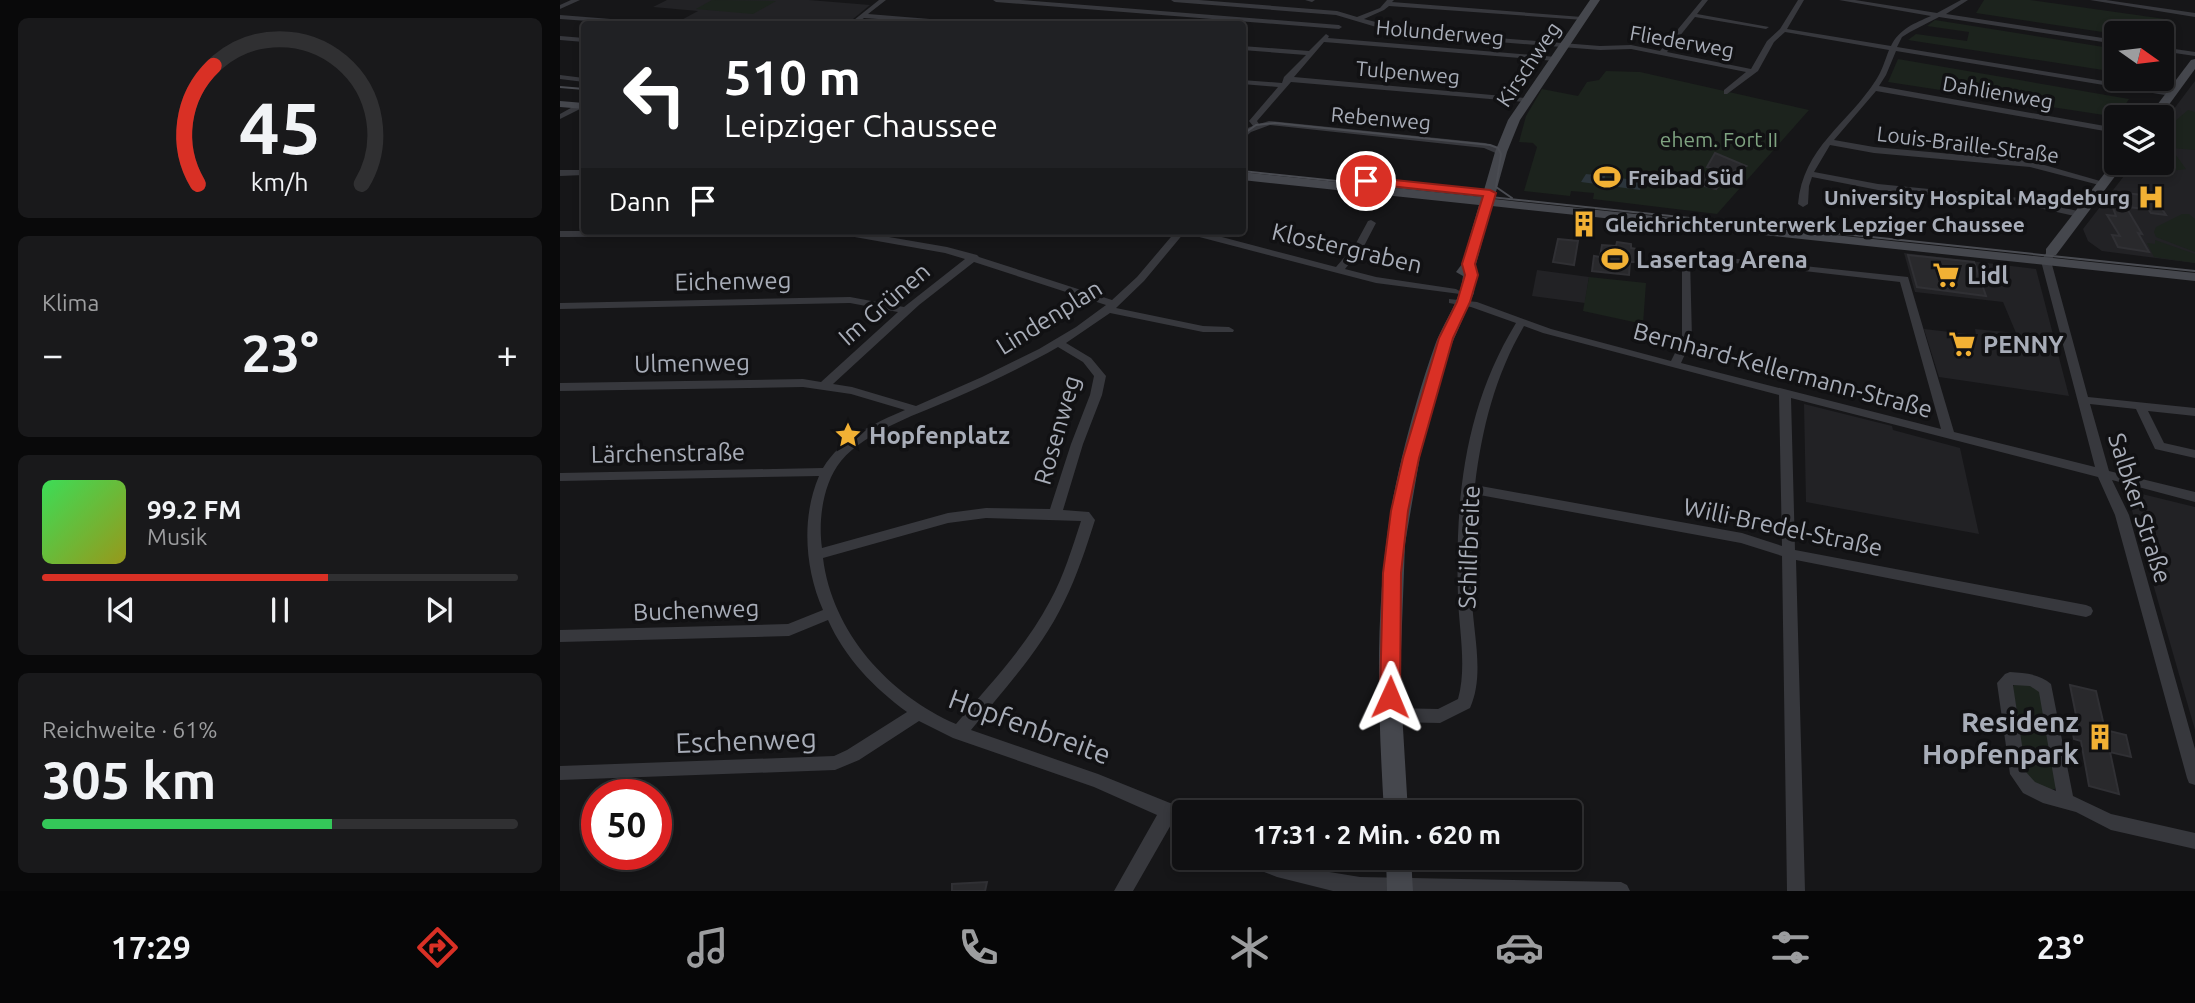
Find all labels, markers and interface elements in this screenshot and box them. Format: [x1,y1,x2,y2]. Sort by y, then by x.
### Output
street label: Holunderweg [1375,14,1505,50]
street label: Kirschweg [1491,17,1565,111]
street label: Fliederweg [1628,20,1736,62]
north arrow [2104,21,2174,91]
map controls [2104,21,2174,175]
icon: left [609,49,700,140]
text: 510 m [724,49,861,104]
street label: Tulpenweg [1355,55,1461,89]
street label: Dahlienweg [1941,70,2055,114]
text: 45 [239,87,321,169]
street label: Rebenweg [1330,102,1432,134]
button: layers [2104,105,2174,175]
text: Leipziger Chaussee [724,107,998,143]
street label: Louis-Braille-Straße [1876,121,2060,167]
park label: ehem. Fort II [1660,127,1778,151]
pin [1336,151,1396,211]
icon: arrive [1347,162,1385,200]
sports icon: Freibad Süd [1592,162,1622,192]
place label: Freibad Süd [1628,165,1744,189]
text: km/h [251,168,309,196]
icon: arrive [684,182,722,220]
hospital icon: University Hospital Magdeburg [2136,182,2166,212]
place label: University Hospital Magdeburg [1824,185,2130,209]
text: Dann [609,187,670,216]
building icon: Gleichrichterunterwerk Lepziger Chaussee [1569,209,1599,239]
place label: Gleichrichterunterwerk Lepziger Chaussee [1605,212,2025,236]
street label: Klostergraben [1269,218,1425,278]
sports icon: Lasertag Arena [1600,244,1630,274]
place label: Lasertag Arena [1636,246,1808,273]
street label: Im Grünen [833,257,935,351]
supermarket icon: Lidl [1931,260,1961,290]
place label: Lidl [1967,262,2009,289]
street label: Eichenweg [674,266,792,296]
street label: Lindenplan [991,274,1107,360]
text: Klima [42,290,99,315]
street label: Bernhard-Kellermann-Straße [1631,317,1935,423]
text: 23° [241,324,319,382]
supermarket icon: PENNY [1947,329,1977,359]
place label: PENNY [1983,331,2064,358]
text: − [42,333,63,375]
text: + [497,333,518,375]
street label: Ulmenweg [634,348,750,378]
street label: Rosenweg [1029,372,1085,488]
place icon: Hopfenplatz [833,420,863,450]
place label: Hopfenplatz [869,422,1010,449]
street label: Salbker Straße [2103,430,2177,586]
street label: Lärchenstraße [591,438,745,468]
street label: Schilfbreite [1453,485,1485,609]
street label: Willi-Bredel-Straße [1681,493,1885,561]
text: 99.2 FM [147,495,241,524]
text: Musik [147,524,207,549]
icon: previous [102,591,140,629]
icon: pause [261,591,299,629]
icon: next [420,591,458,629]
street label: Buchenweg [632,594,760,626]
position arrow [1353,660,1427,734]
street label: Hopfenbreite [945,682,1115,770]
place label: Residenz Hopfenpark [1922,706,2079,769]
text: Reichweite · 61% [42,717,218,742]
street label: Eschenweg [675,722,817,758]
building icon: Residenz Hopfenpark [2085,722,2115,752]
text: 305 km [42,751,216,809]
speed limit sign: 50 [581,779,672,870]
text: 17:31 · 2 Min. · 620 m [1253,820,1501,849]
icon: directions [413,923,462,972]
icon: music [683,923,732,972]
icon: phone [954,923,1003,972]
icon: climate [1225,923,1274,972]
icon: car [1495,923,1544,972]
icon: filters [1766,923,1815,972]
text: 17:29 [111,929,191,965]
text: 23° [2037,929,2084,965]

